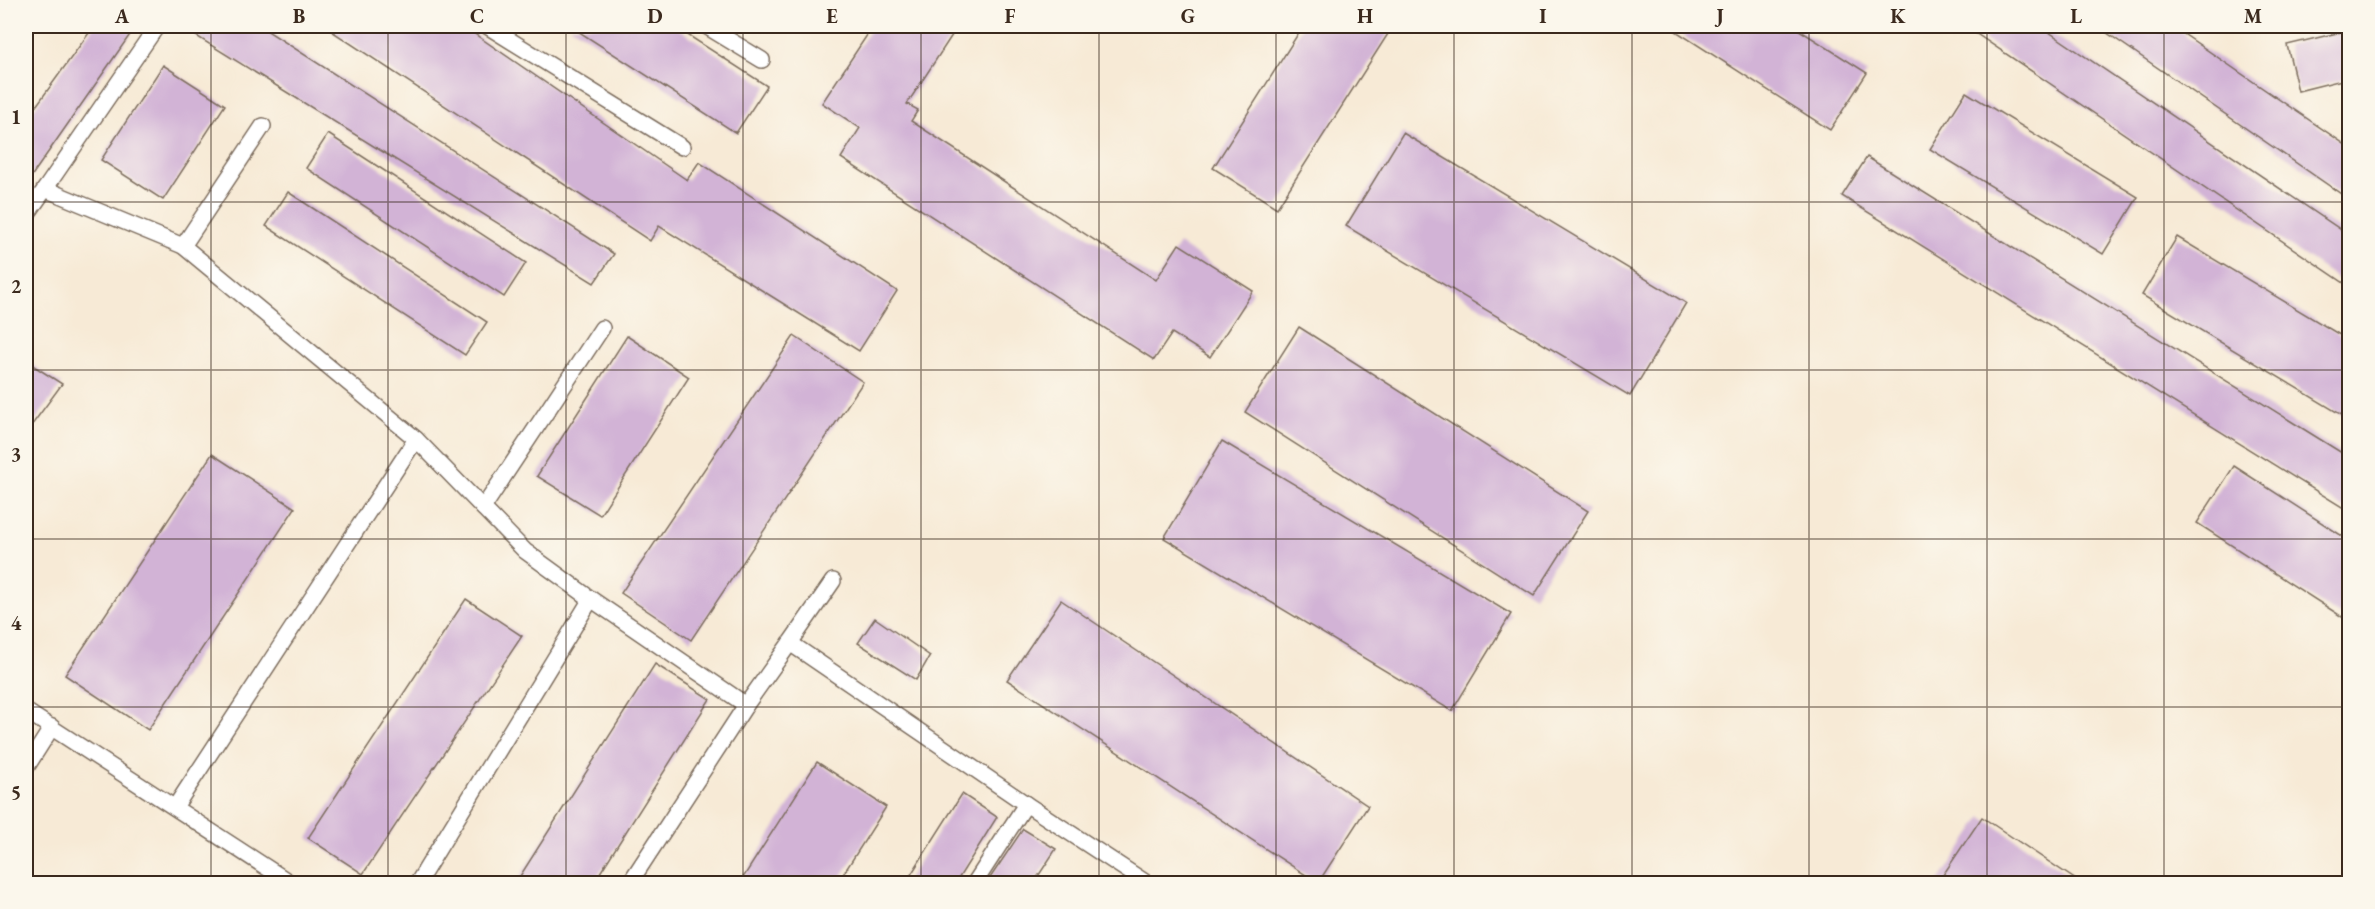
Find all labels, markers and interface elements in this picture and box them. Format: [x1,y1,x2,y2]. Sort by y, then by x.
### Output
text: A [114,3,130,29]
text: B [293,3,305,29]
text: C [470,3,484,29]
text: D [647,3,663,29]
text: E [826,3,838,29]
text: F [1005,3,1016,29]
text: G [1181,3,1195,29]
text: H [1357,3,1373,29]
text: I [1539,3,1547,29]
text: J [1714,3,1724,29]
text: K [1890,3,1906,29]
text: L [2070,3,2082,29]
text: M [2244,3,2262,29]
text: 1 [11,104,21,130]
text: 2 [11,273,22,299]
text: 3 [11,441,21,467]
text: 4 [11,610,22,636]
text: 5 [11,779,21,805]

